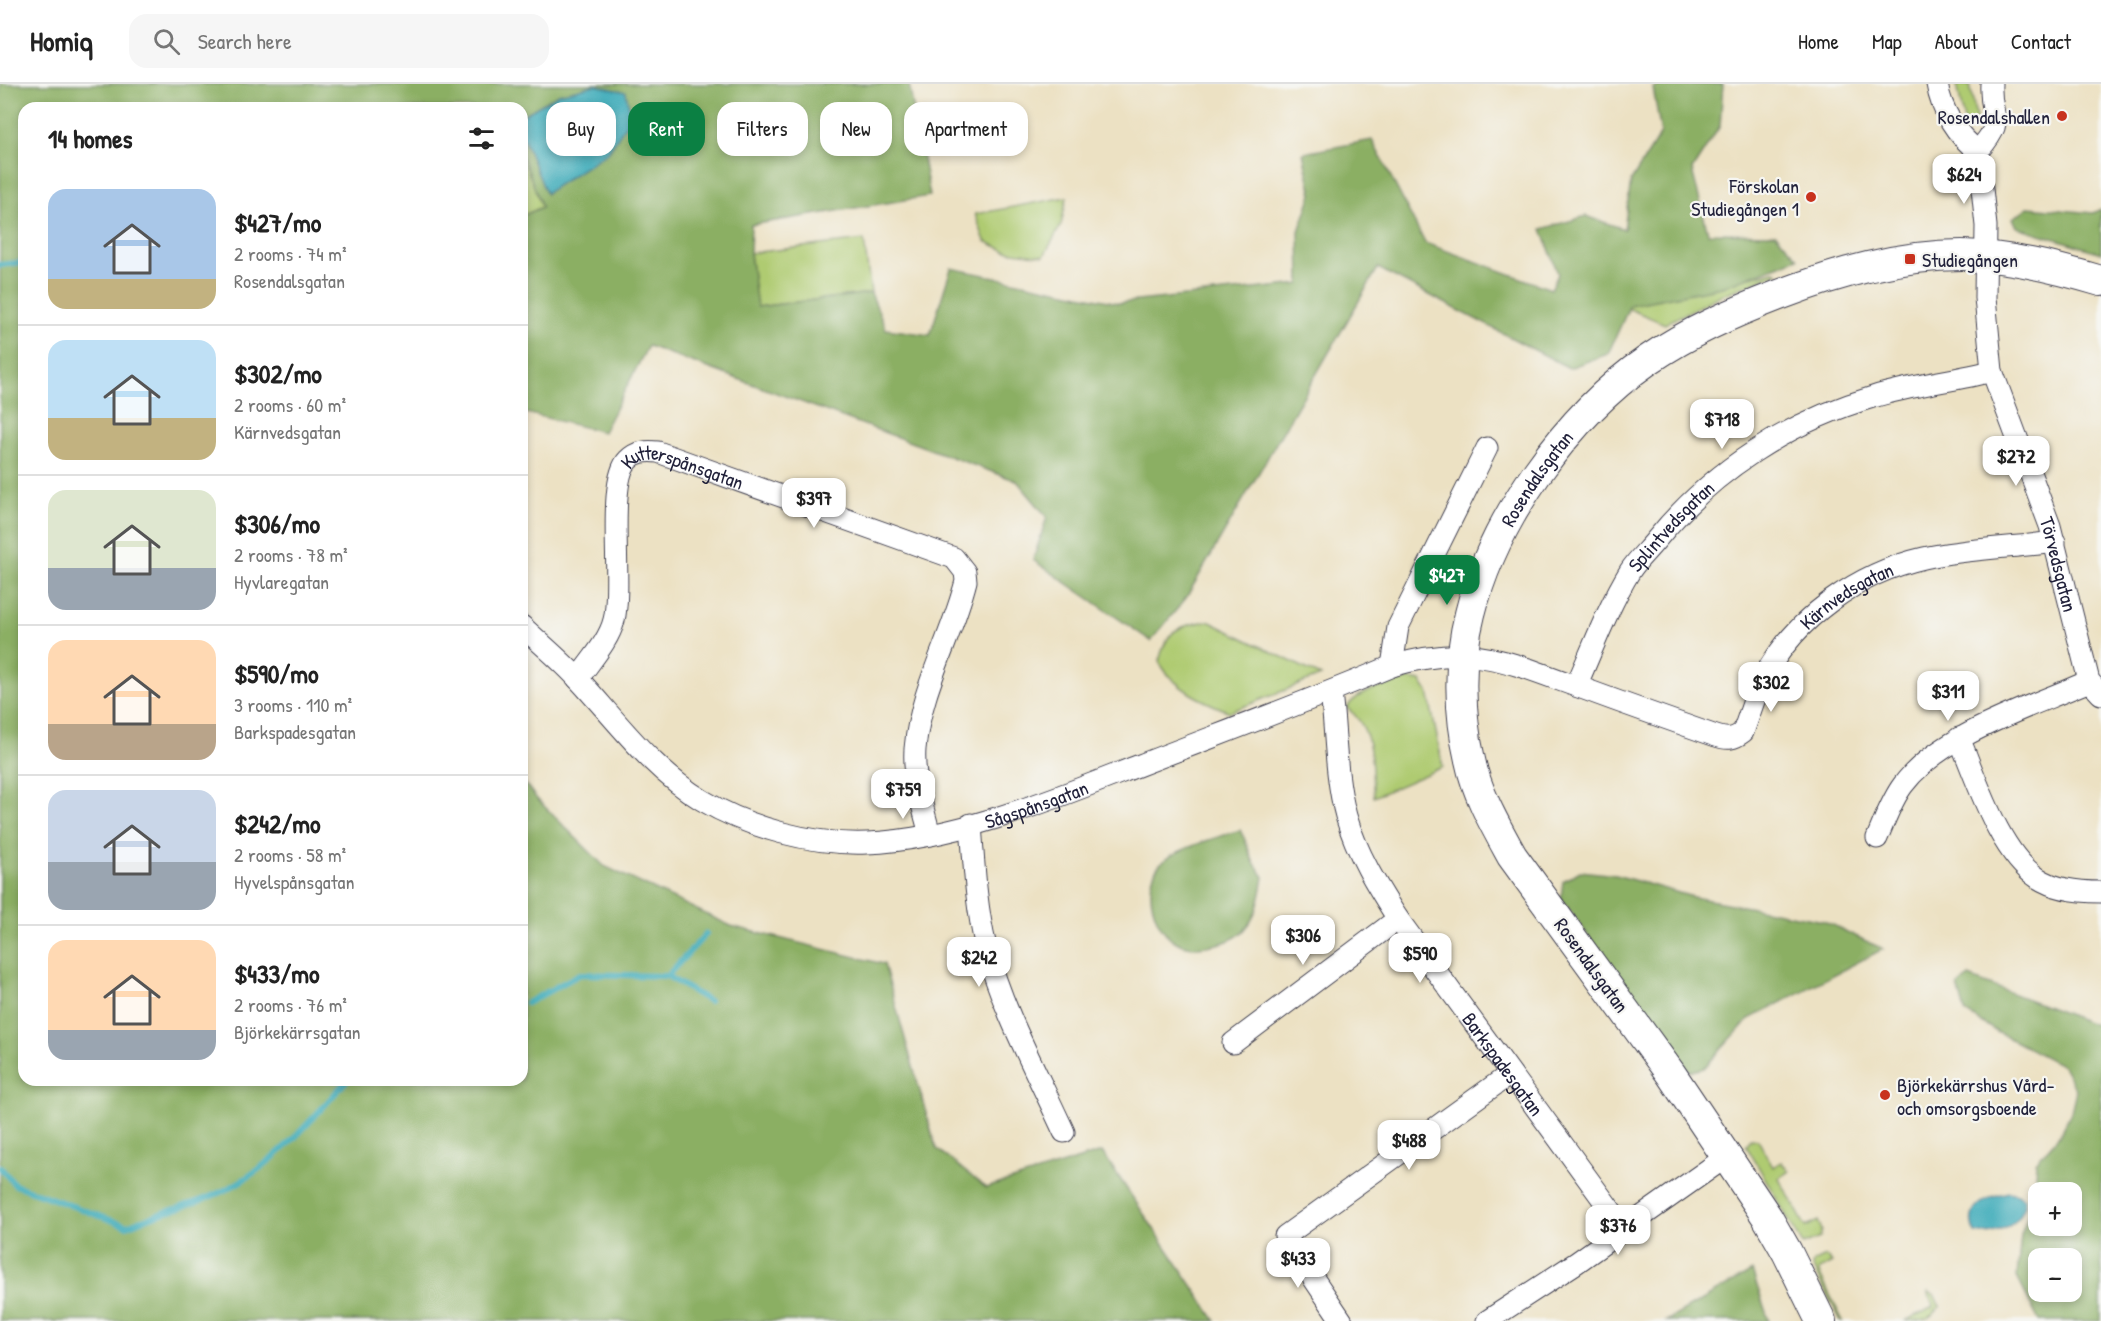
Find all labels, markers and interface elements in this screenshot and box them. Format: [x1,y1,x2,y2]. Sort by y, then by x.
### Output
search box [129,14,549,68]
text: Homiq [30,22,93,60]
icon: search [150,25,183,58]
text: Search here [198,26,292,56]
text: Home [1798,27,1839,56]
text: Map [1872,27,1902,56]
text: About [1935,27,1978,56]
text: Contact [2011,27,2071,56]
chip: Buy [546,102,616,156]
chip: Rent [628,102,705,156]
chip: Filters [717,102,808,156]
chip: New [820,102,892,156]
chip: Apartment [904,102,1028,156]
place label: Rosendalshallen [1938,103,2050,130]
marker: Rosendalshallen [2055,109,2069,123]
text: 14 homes [48,121,133,156]
icon: filters [465,122,498,155]
pin: $624 [1928,154,2000,205]
text: $624 [1947,160,1981,187]
place label: Förskolan Studiegången 1 [1691,172,1799,222]
marker: Förskolan Studiegången 1 [1804,190,1818,204]
text: $427/mo [234,205,321,240]
icon: home [96,213,168,285]
text: 2 rooms · 74 m² [234,240,346,267]
place label: Studiegången [1922,246,2018,273]
marker: Studiegången [1903,252,1917,266]
text: Rosendalsgatan [234,267,345,294]
text: $302/mo [234,356,322,391]
icon: home [96,364,168,436]
text: 2 rooms · 60 m² [234,391,346,418]
pin: $718 [1686,399,1758,450]
text: $718 [1704,405,1740,432]
text: Kärnvedsgatan [234,418,341,445]
street label: Rosendalsgatan [1494,424,1579,531]
pin: $272 [1980,436,2052,487]
street label: Kutterspånsgatan [613,438,748,495]
text: $272 [1997,442,2035,469]
street label: Splintvedsgatan [1621,474,1719,577]
pin: $397 [778,478,850,529]
text: $397 [796,484,832,511]
text: $306/mo [234,506,320,541]
street label: Törvedsgatan [2034,512,2085,614]
icon: home [96,514,168,586]
text: 2 rooms · 78 m² [234,541,348,568]
pin: $427 [1411,555,1483,606]
street label: Kärnvedsgatan [1793,555,1897,635]
text: $427 [1429,561,1465,588]
text: Hyvlaregatan [234,568,329,595]
text: $590/mo [234,656,319,691]
pin: $302 [1735,662,1807,713]
icon: home [96,664,168,736]
text: $302 [1752,668,1790,695]
pin: $311 [1912,671,1984,722]
text: $311 [1931,677,1965,704]
text: 3 rooms · 110 m² [234,691,352,718]
text: Barkspadesgatan [234,718,356,745]
pin: $759 [867,769,939,820]
street label: Sågspånsgatan [981,773,1092,834]
text: $759 [885,775,921,802]
text: $242/mo [234,806,320,841]
icon: home [96,814,168,886]
text: 2 rooms · 58 m² [234,841,346,868]
text: Hyvelspånsgatan [234,868,354,895]
street label: Rosendalsgatan [1548,912,1636,1018]
pin: $306 [1267,915,1339,966]
text: $306 [1285,921,1321,948]
pin: $590 [1384,933,1456,984]
pin: $242 [943,937,1015,988]
text: $590 [1403,939,1437,966]
text: $242 [961,943,997,970]
text: $433/mo [234,956,319,991]
icon: home [96,964,168,1036]
text: 2 rooms · 76 m² [234,991,347,1018]
street label: Barkspadesgatan [1457,1006,1551,1121]
text: Björkekärrsgatan [234,1018,361,1045]
place label: Björkekärrshus Vård- och omsorgsboende [1897,1071,2054,1121]
marker: Björkekärrshus Vård- och omsorgsboende [1878,1088,1892,1102]
pin: $488 [1373,1120,1445,1171]
text: $488 [1392,1126,1426,1153]
map controls [2028,1182,2082,1302]
button: + [2028,1182,2082,1236]
pin: $376 [1582,1205,1654,1256]
text: $376 [1600,1211,1636,1238]
pin: $433 [1262,1238,1334,1289]
text: $433 [1280,1244,1316,1271]
button: − [2028,1248,2082,1302]

